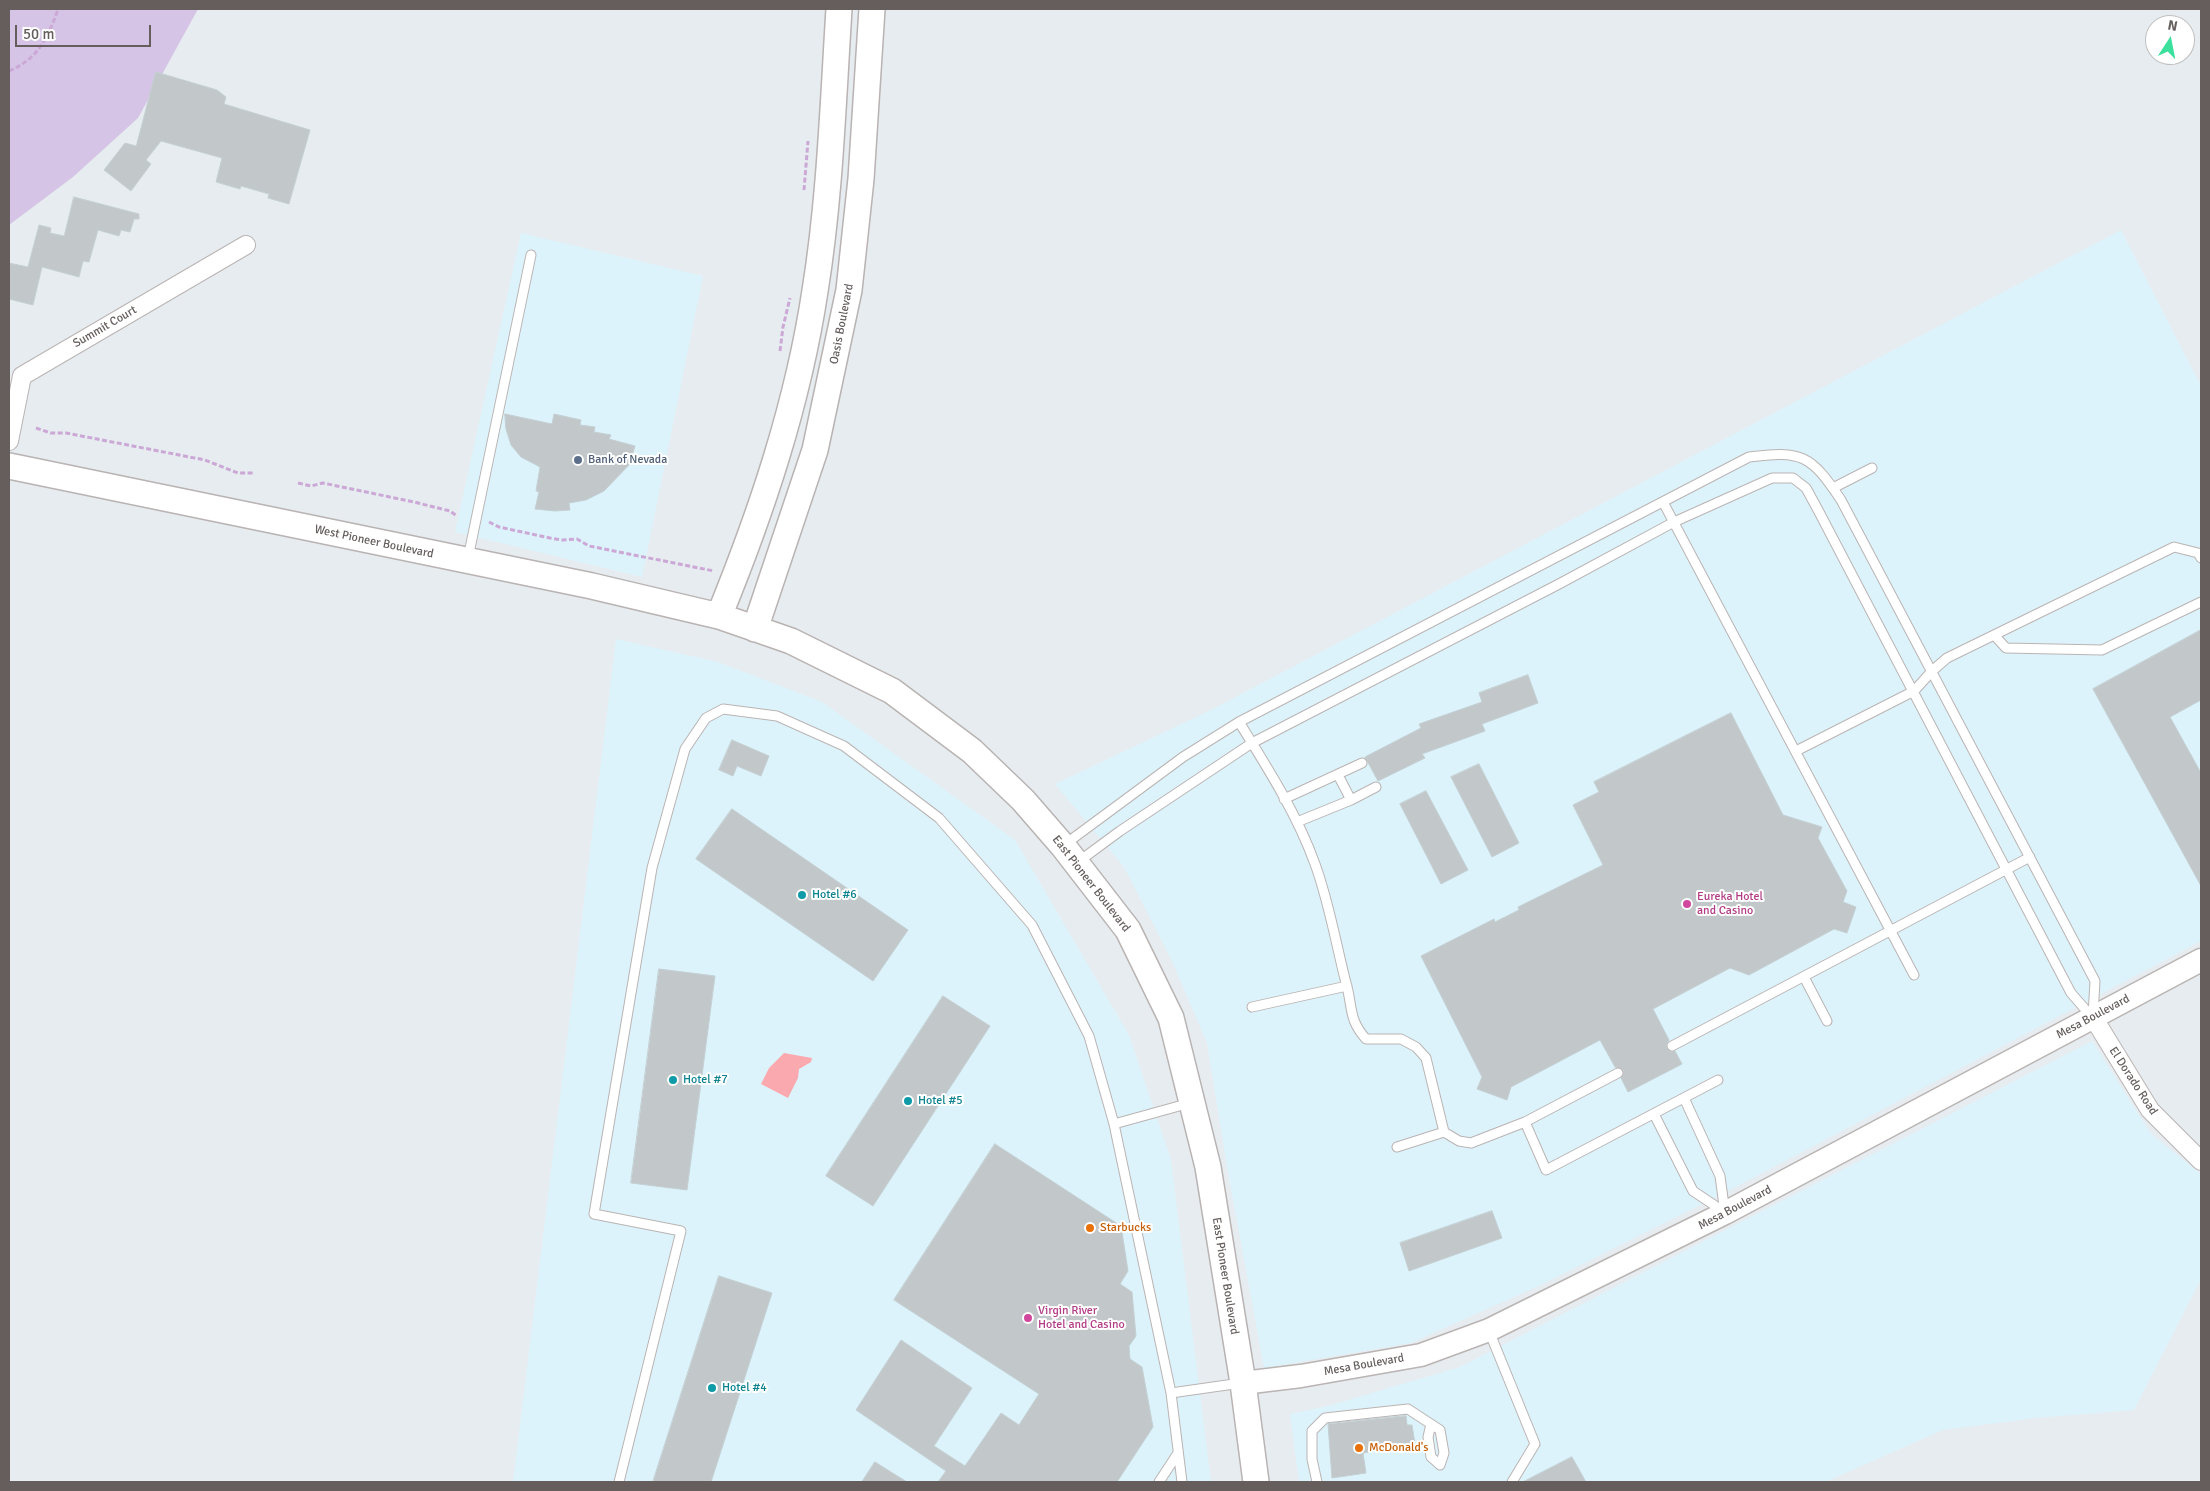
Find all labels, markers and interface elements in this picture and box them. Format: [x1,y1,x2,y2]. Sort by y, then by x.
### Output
scale bar [18,15,154,47]
north arrow [2145,15,2195,65]
text: N [2166,16,2179,35]
text: 50 m [23,25,54,43]
street label: Oasis Boulevard [827,282,857,366]
street label: Summit Court [71,303,139,351]
place label: Bank of Nevada [588,453,667,467]
marker: Bank of Nevada [572,454,584,466]
street label: West Pioneer Boulevard [313,522,435,562]
street label: East Pioneer Boulevard [1049,833,1133,935]
place label: Hotel #6 [812,888,857,902]
marker: Hotel #6 [796,889,808,901]
place label: Eureka Hotel and Casino [1697,890,1763,918]
marker: Eureka Hotel and Casino [1681,898,1693,910]
street label: Mesa Boulevard [2054,992,2132,1042]
street label: El Dorado Road [2106,1044,2160,1118]
place label: Hotel #7 [683,1073,728,1087]
marker: Hotel #7 [667,1074,679,1086]
place label: Hotel #5 [918,1094,963,1108]
marker: Hotel #5 [902,1095,914,1107]
street label: Mesa Boulevard [1696,1183,1774,1233]
street label: East Pioneer Boulevard [1209,1216,1241,1336]
place label: Starbucks [1100,1221,1151,1235]
marker: Starbucks [1084,1222,1096,1234]
place label: Virgin River Hotel and Casino [1038,1304,1125,1332]
marker: Virgin River Hotel and Casino [1022,1312,1034,1324]
street label: Mesa Boulevard [1323,1351,1405,1379]
place label: Hotel #4 [722,1381,767,1395]
marker: Hotel #4 [706,1382,718,1394]
place label: McDonald's [1369,1441,1429,1455]
marker: McDonald's [1353,1442,1365,1454]

